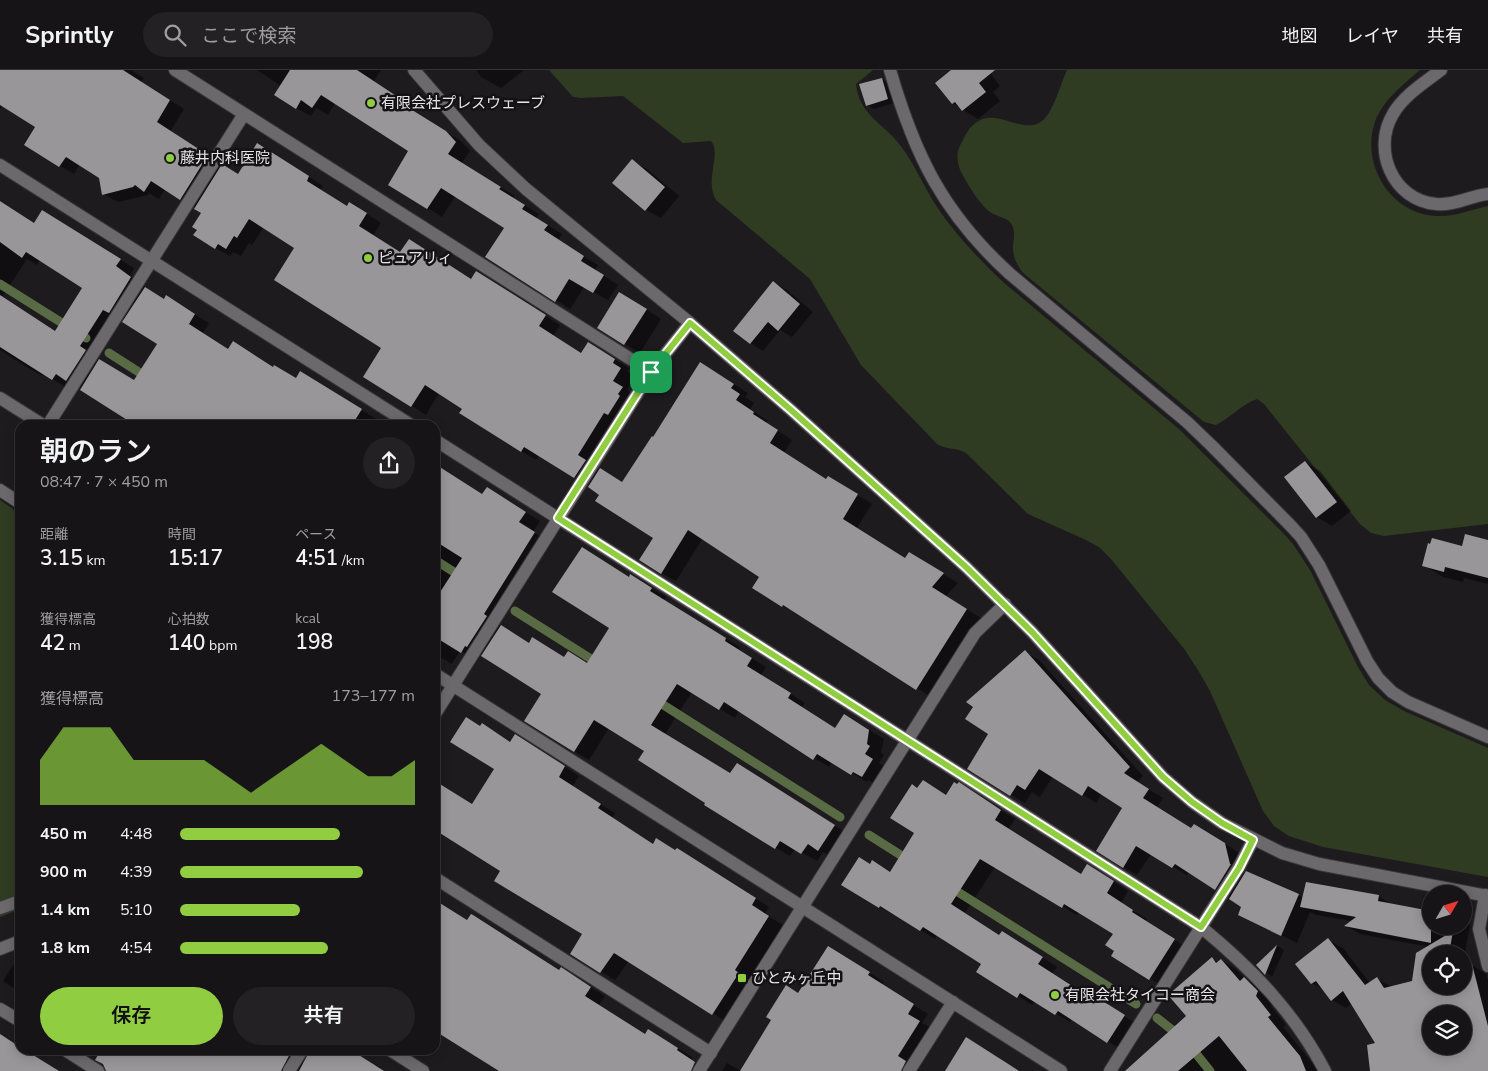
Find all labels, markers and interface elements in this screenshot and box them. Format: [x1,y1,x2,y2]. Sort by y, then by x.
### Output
search box [143,12,493,57]
text: Sprintly [25,19,113,51]
icon: search [161,21,189,49]
text: ここで検索 [201,23,296,49]
text: 地図 [1282,24,1318,48]
text: レイヤ [1346,24,1399,48]
text: 共有 [1427,24,1463,48]
place label: 有限会社プレスウェーブ [381,93,545,113]
marker: 有限会社プレスウェーブ [365,97,377,109]
place label: 藤井内科医院 [180,148,270,168]
marker: 藤井内科医院 [164,152,176,164]
place label: ピュアリィ [378,248,453,268]
marker: ピュアリィ [362,252,374,264]
pin [630,351,672,393]
icon: arrive [637,358,665,386]
text: 朝のラン [40,433,152,471]
button: share [363,437,415,489]
text: 08:47 · 7 × 450 m [40,471,168,493]
text: 距離 [40,525,68,544]
text: 時間 [168,525,196,544]
text: ペース [295,525,337,544]
text: 3.15 [40,544,83,572]
text: 15:17 [168,544,223,572]
text: 4:51 [295,544,338,572]
text: km [83,551,105,570]
text: /km [338,551,365,570]
text: kcal [295,609,320,628]
text: 獲得標高 [40,610,96,629]
text: 心拍数 [168,610,210,629]
text: 198 [295,628,333,656]
text: 42 [40,629,65,657]
text: 140 [168,629,205,657]
text: m [65,636,81,655]
text: bpm [205,636,237,655]
text: 173–177 m [332,685,415,707]
text: 獲得標高 [40,688,104,710]
text: 450 m [40,823,87,845]
text: 4:48 [120,823,152,845]
text: 900 m [40,861,87,883]
text: 4:39 [120,861,152,883]
north arrow [1422,885,1472,935]
map controls [1422,885,1472,1055]
text: 1.4 km [40,899,90,921]
text: 5:10 [120,899,152,921]
text: 1.8 km [40,937,90,959]
text: 4:54 [120,937,152,959]
button: locate [1422,945,1472,995]
place label: ひとみヶ丘中 [752,968,842,988]
marker: ひとみヶ丘中 [736,972,748,984]
place label: 有限会社タイコー商会 [1065,985,1215,1005]
button: 保存 [40,987,223,1045]
button: 共有 [233,987,415,1045]
marker: 有限会社タイコー商会 [1049,989,1061,1001]
button: layers [1422,1005,1472,1055]

